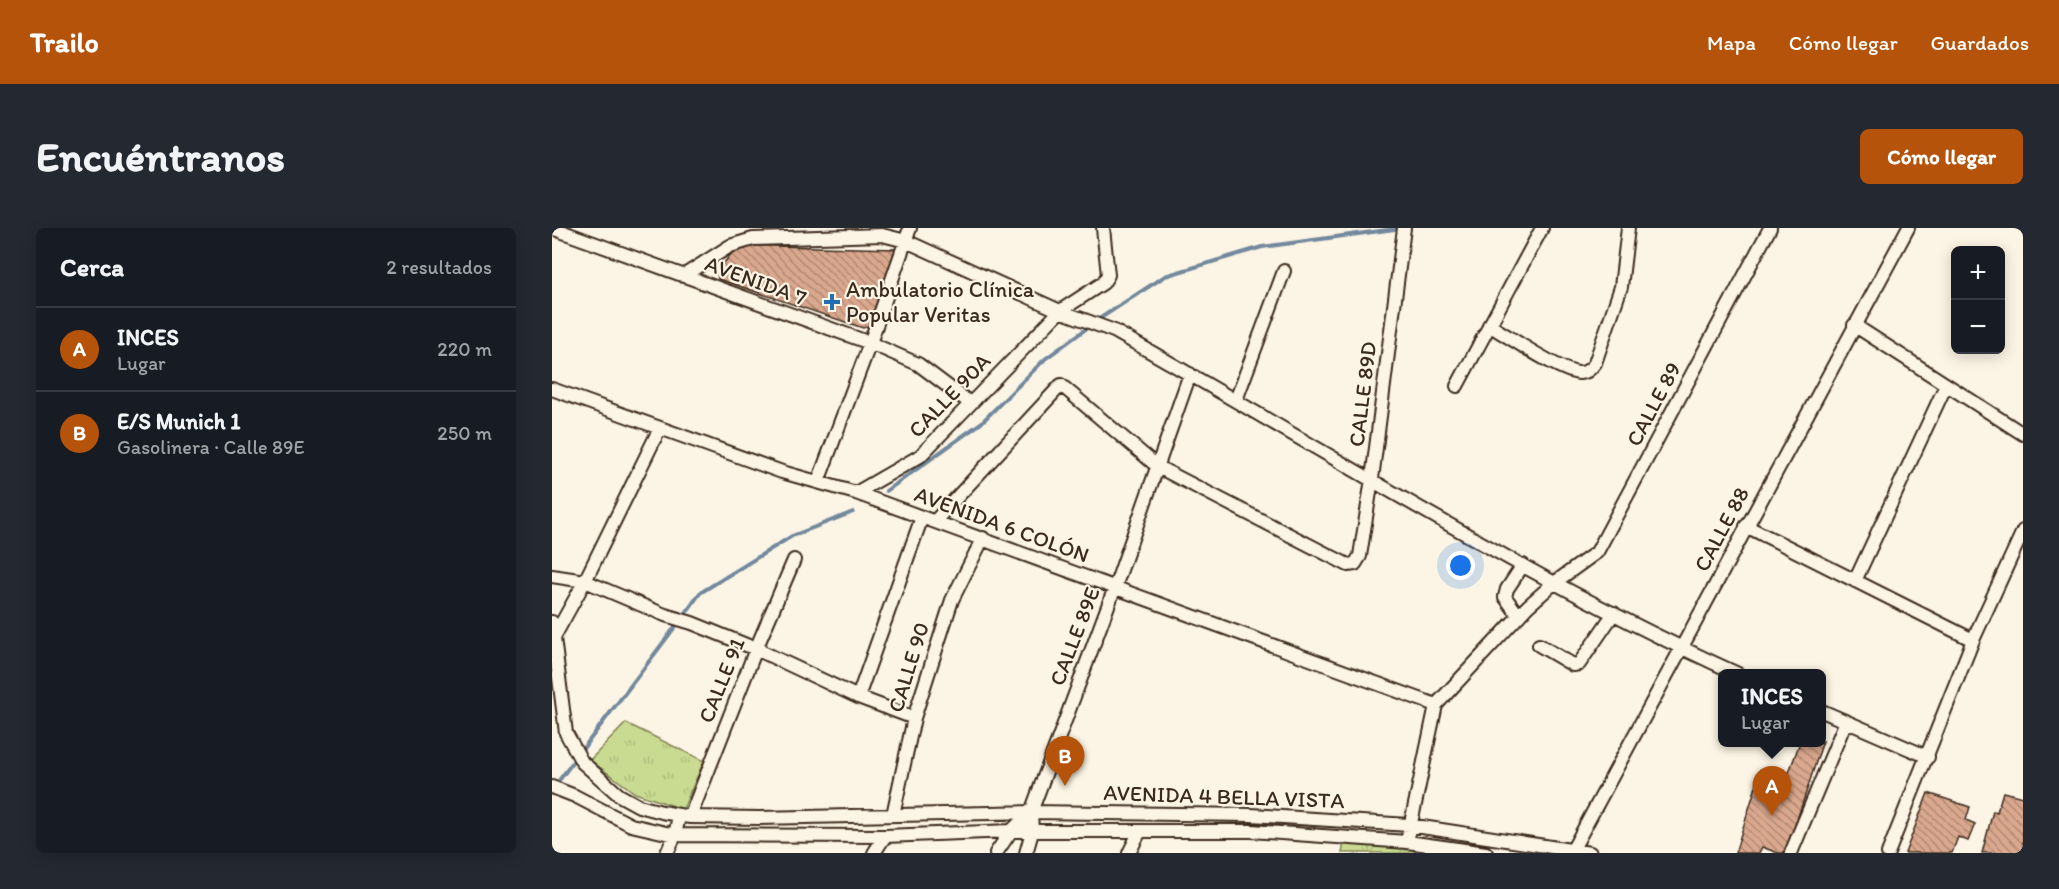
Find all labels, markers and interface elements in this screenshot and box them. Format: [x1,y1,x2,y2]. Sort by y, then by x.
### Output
text: Trailo [30,25,99,59]
text: Mapa [1707,30,1756,55]
text: Cómo llegar [1789,30,1898,55]
text: Guardados [1931,30,2029,55]
button: Cómo llegar [1860,129,2023,184]
text: Encuéntranos [36,131,285,182]
map controls [1951,246,2005,354]
button: + [1951,246,2005,300]
street label: AVENIDA 7 [701,250,810,311]
text: Cerca [60,251,124,283]
text: 2 resultados [386,255,492,279]
place label: Ambulatorio Clínica Popular Veritas [846,276,1035,328]
marker: Ambulatorio Clínica Popular Veritas [823,293,841,311]
button: − [1951,300,2005,354]
text: INCES [117,324,179,351]
text: A [73,337,86,361]
text: 220 m [437,337,492,361]
street label: CALLE 89D [1343,340,1382,448]
street label: CALLE 90A [903,348,996,443]
text: Lugar [117,351,166,375]
street label: CALLE 89 [1620,358,1687,451]
text: E/S Munich 1 [117,408,241,435]
text: B [73,421,86,445]
text: 250 m [437,421,492,445]
text: Gasolinera · Calle 89E [117,435,305,459]
street label: AVENIDA 6 COLÓN [911,480,1093,569]
street label: CALLE 88 [1688,482,1755,576]
your location [1446,551,1475,580]
street label: CALLE 89E [1043,583,1106,689]
street label: CALLE 90 [882,619,935,715]
street label: CALLE 91 [692,634,751,727]
popup [1718,669,1826,747]
text: INCES [1741,683,1803,710]
text: Lugar [1741,710,1790,734]
pin: B [1046,736,1084,786]
pin: A [1752,766,1792,816]
street label: AVENIDA 4 BELLA VISTA [1103,779,1345,814]

